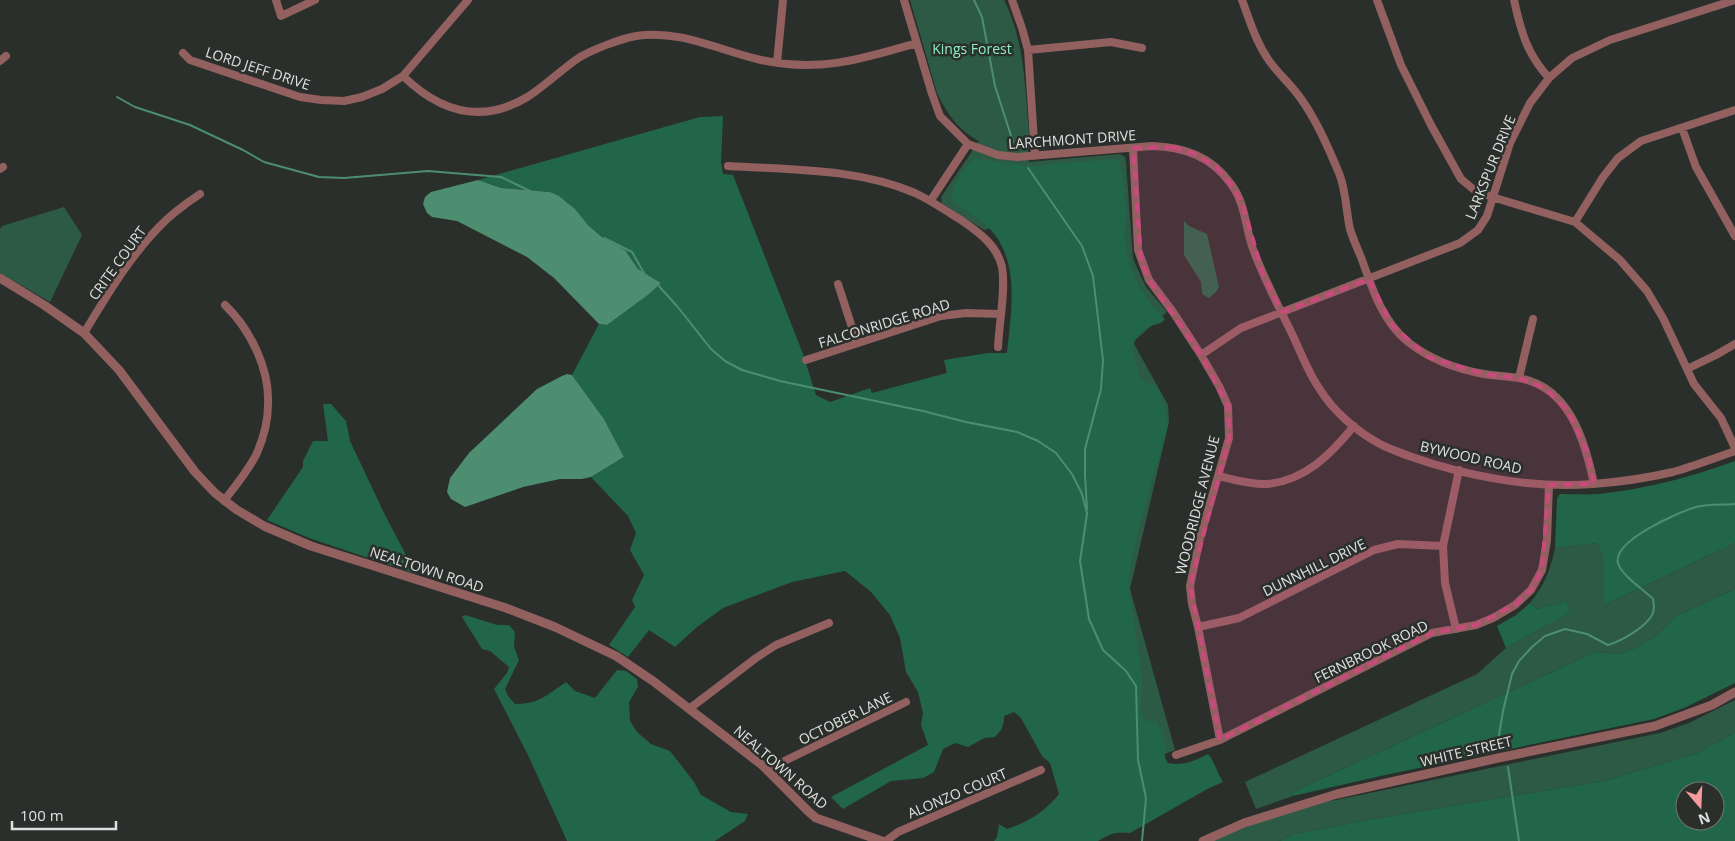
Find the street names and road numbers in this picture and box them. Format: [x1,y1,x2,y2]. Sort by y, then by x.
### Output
street label: LORD JEFF DRIVE [203,42,313,94]
street label: LARKSPUR DRIVE [1460,112,1520,222]
street label: LARCHMONT DRIVE [1007,125,1137,153]
street label: CRITE COURT [84,222,150,304]
street label: FALCONRIDGE ROAD [816,294,952,352]
street label: WOODRIDGE AVENUE [1171,433,1223,577]
street label: BYWOOD ROAD [1418,436,1524,478]
street label: DUNNHILL DRIVE [1259,534,1369,600]
street label: NEALTOWN ROAD [368,542,486,596]
street label: FERNBROOK ROAD [1311,615,1431,687]
street label: OCTOBER LANE [795,687,895,749]
street label: NEALTOWN ROAD [730,721,832,813]
street label: WHITE STREET [1418,731,1514,771]
street label: ALONZO COURT [904,763,1010,823]

